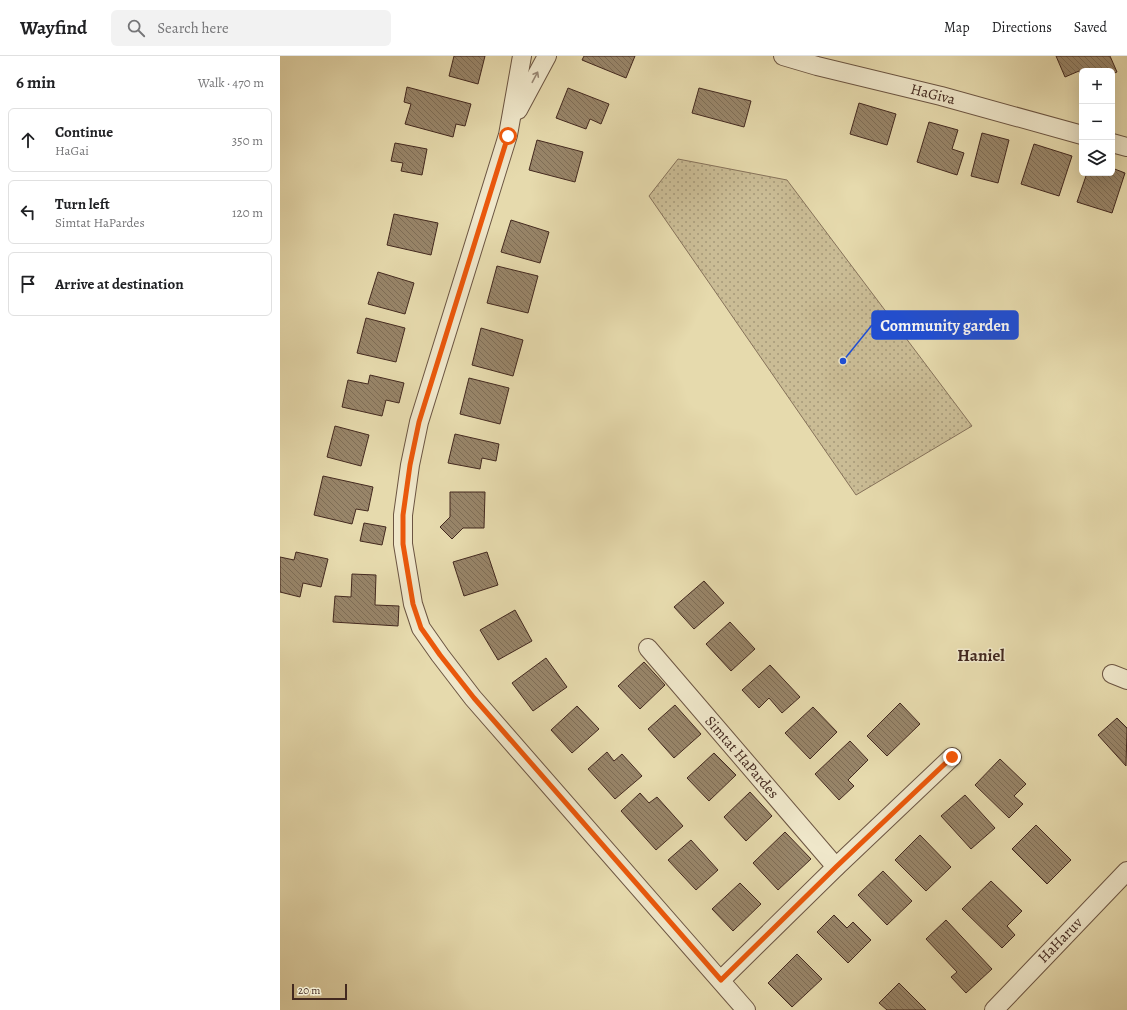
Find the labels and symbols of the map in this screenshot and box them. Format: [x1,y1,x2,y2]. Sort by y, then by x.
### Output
one-way arrow [532,71,540,83]
street label: HaGiva [909,79,957,109]
route start [499,127,517,145]
callout: Community garden [872,311,1018,339]
text: Community garden [880,315,1010,337]
district label: Haniel [957,644,1005,667]
street label: Simtat HaPardes [701,711,783,803]
route end [943,748,961,766]
street label: HaHaruv [1033,913,1087,967]
scale bar [292,982,347,1001]

